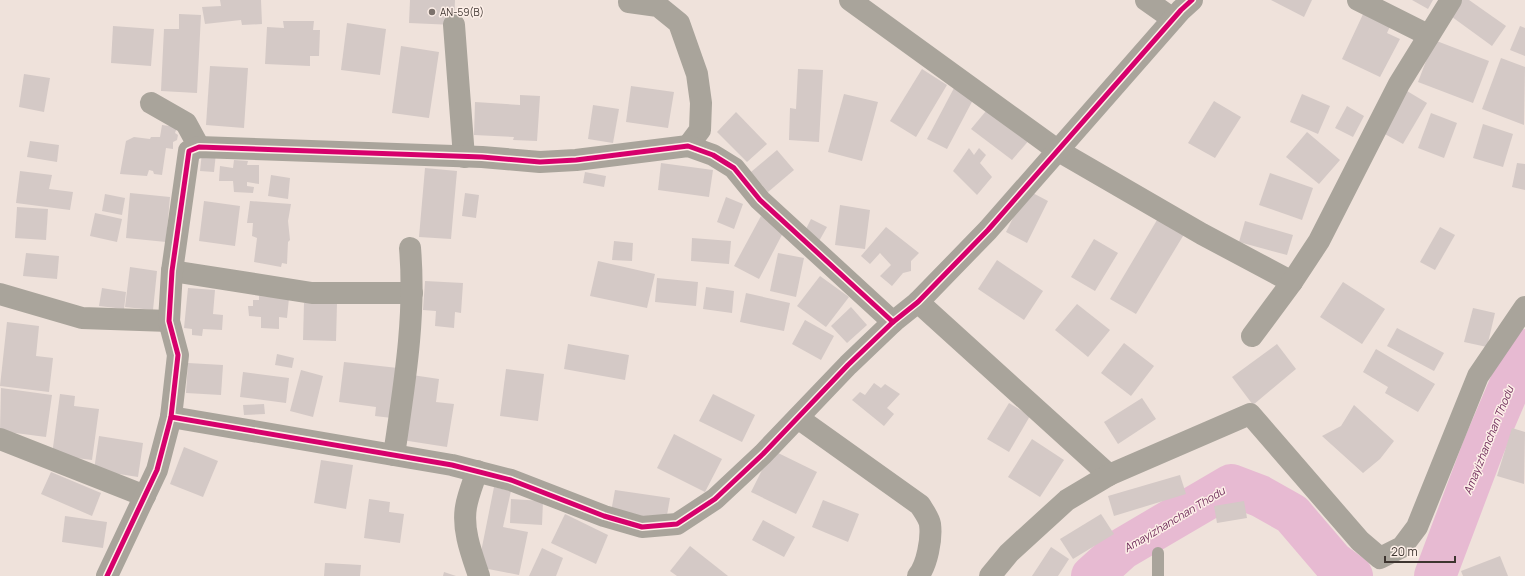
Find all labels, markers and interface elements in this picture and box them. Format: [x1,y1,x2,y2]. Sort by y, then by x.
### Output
place label: AN-59(B) [440,5,484,19]
marker: AN-59(B) [427,7,437,17]
water label: Amayizhanchan Thodu [1459,382,1517,496]
water label: Amayizhanchan Thodu [1121,482,1229,555]
scale bar [1385,538,1455,564]
text: 20 m [1391,543,1418,560]

